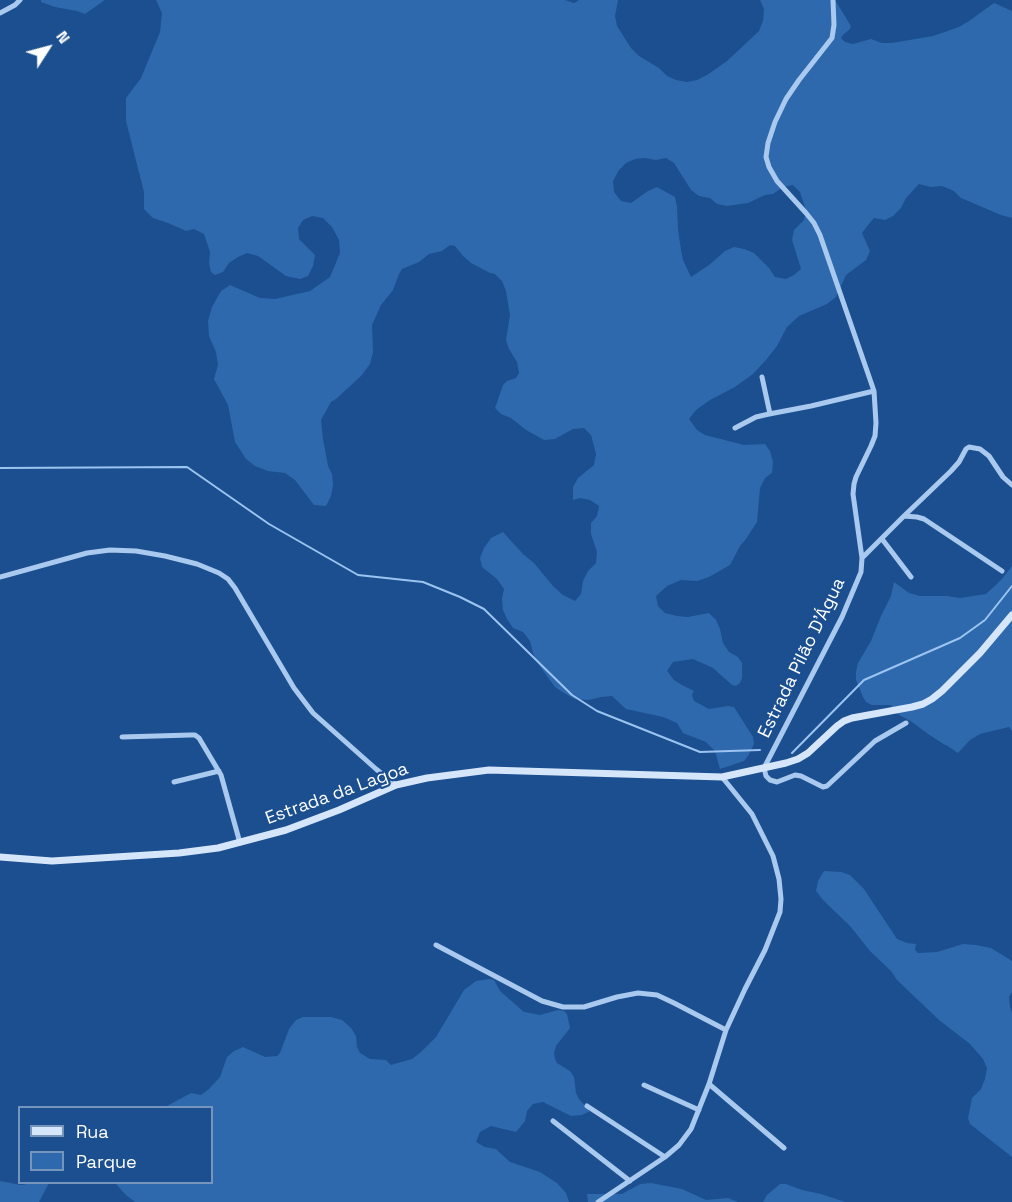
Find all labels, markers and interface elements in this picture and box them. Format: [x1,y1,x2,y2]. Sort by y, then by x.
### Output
north arrow [18,18,78,78]
text: N [51,27,75,48]
street label: Estrada Pilão D'Água [754,574,850,742]
street label: Estrada da Lagoa [263,758,411,830]
legend [18,1106,213,1184]
text: Rua [76,1120,109,1143]
text: Parque [76,1150,137,1173]

